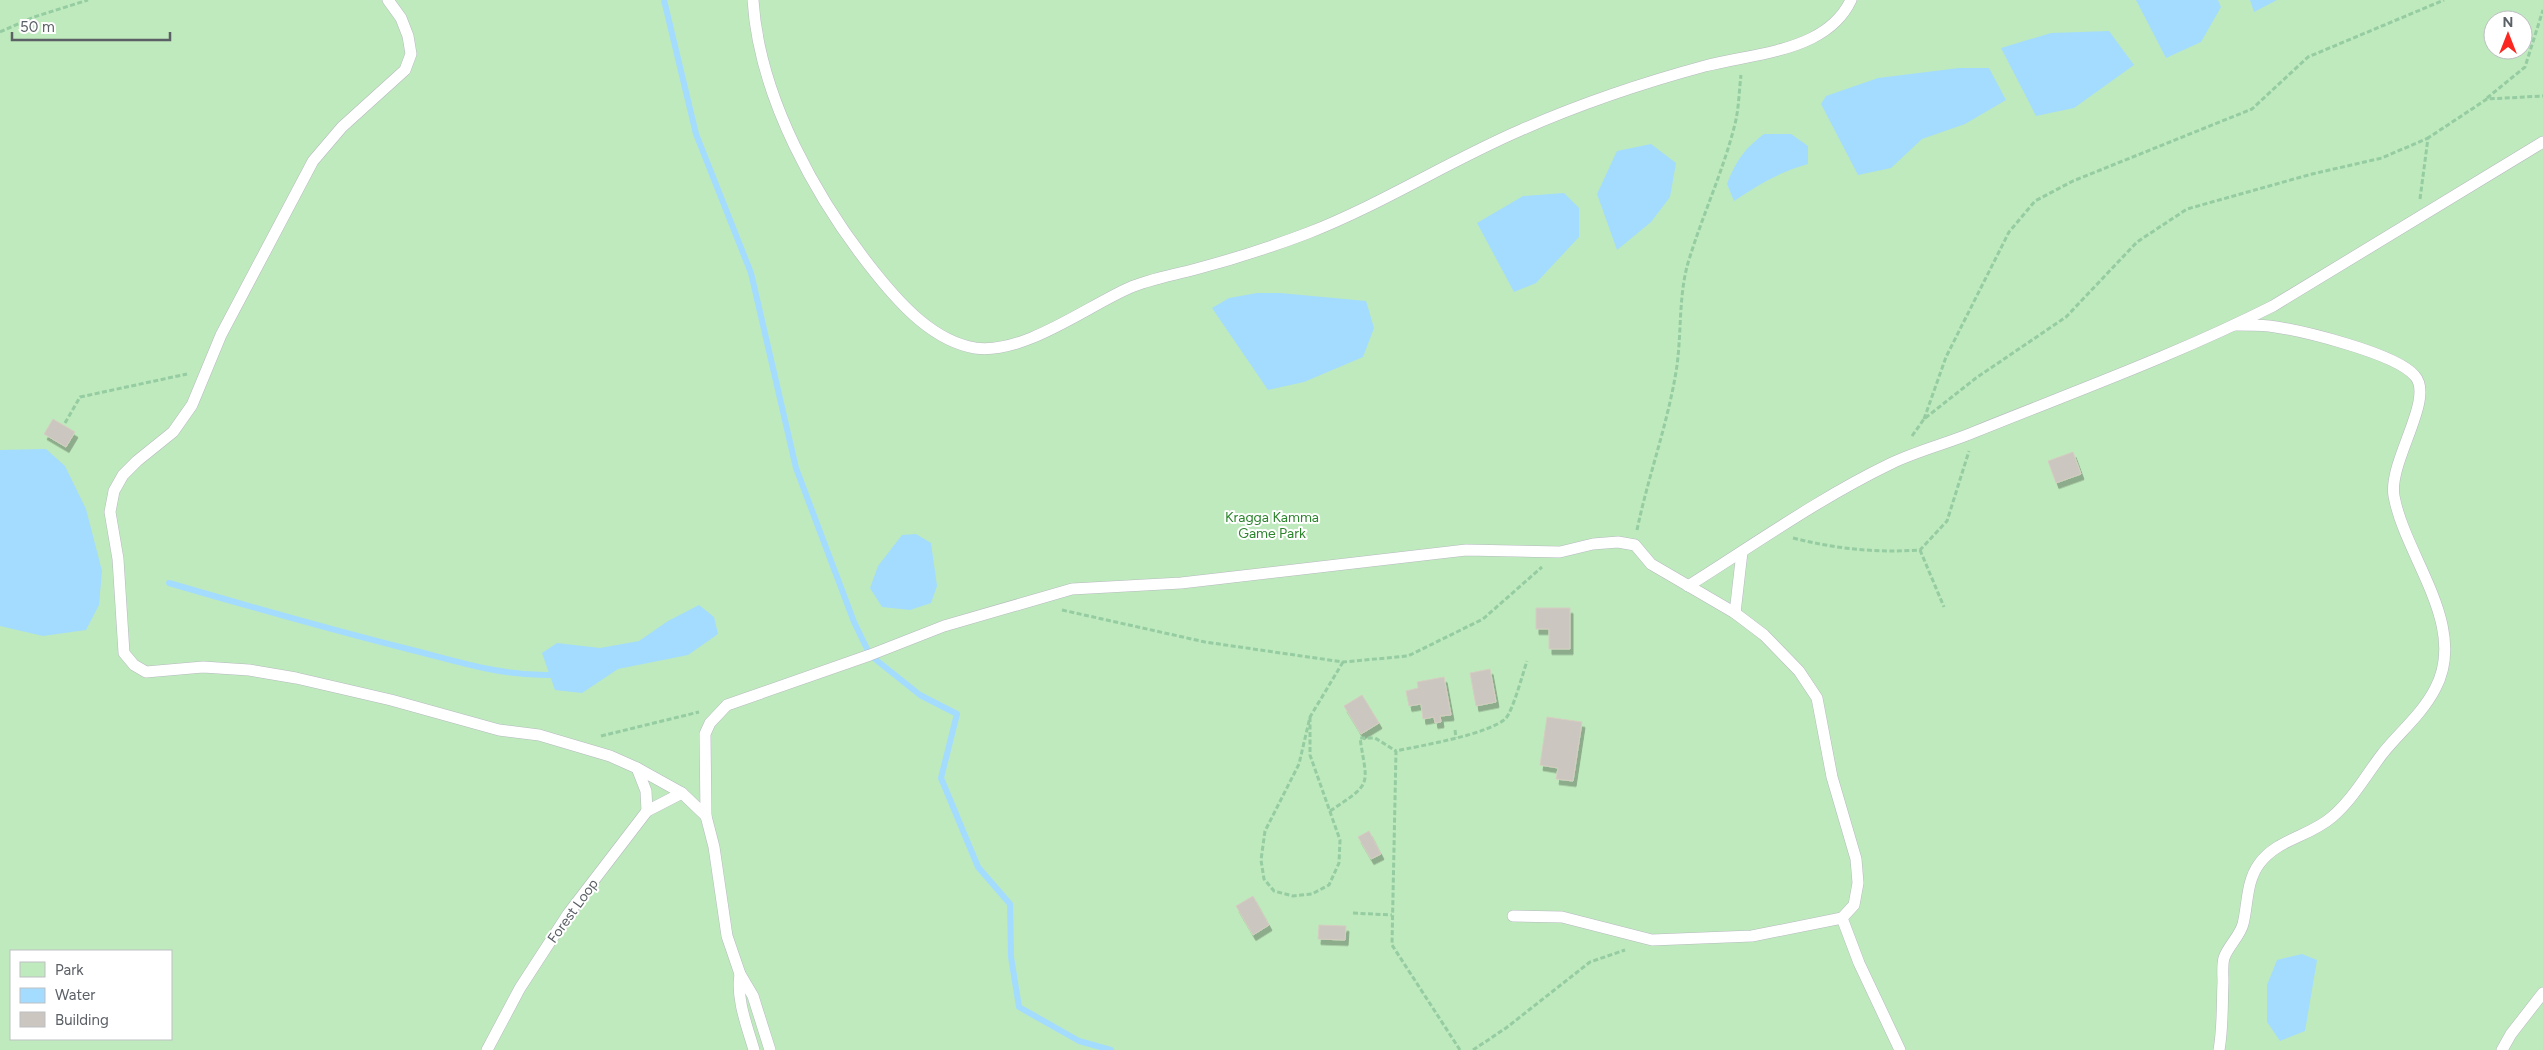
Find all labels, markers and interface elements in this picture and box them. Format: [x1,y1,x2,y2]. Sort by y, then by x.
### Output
scale bar [12,10,170,42]
north arrow [2483,10,2533,60]
text: N [2503,14,2513,31]
text: 50 m [20,18,55,36]
park label: Kragga Kamma Game Park [1225,509,1319,542]
street label: Forest Loop [544,876,602,946]
legend [10,950,172,1040]
text: Park [55,961,84,979]
text: Water [55,986,95,1004]
text: Building [55,1011,109,1029]

